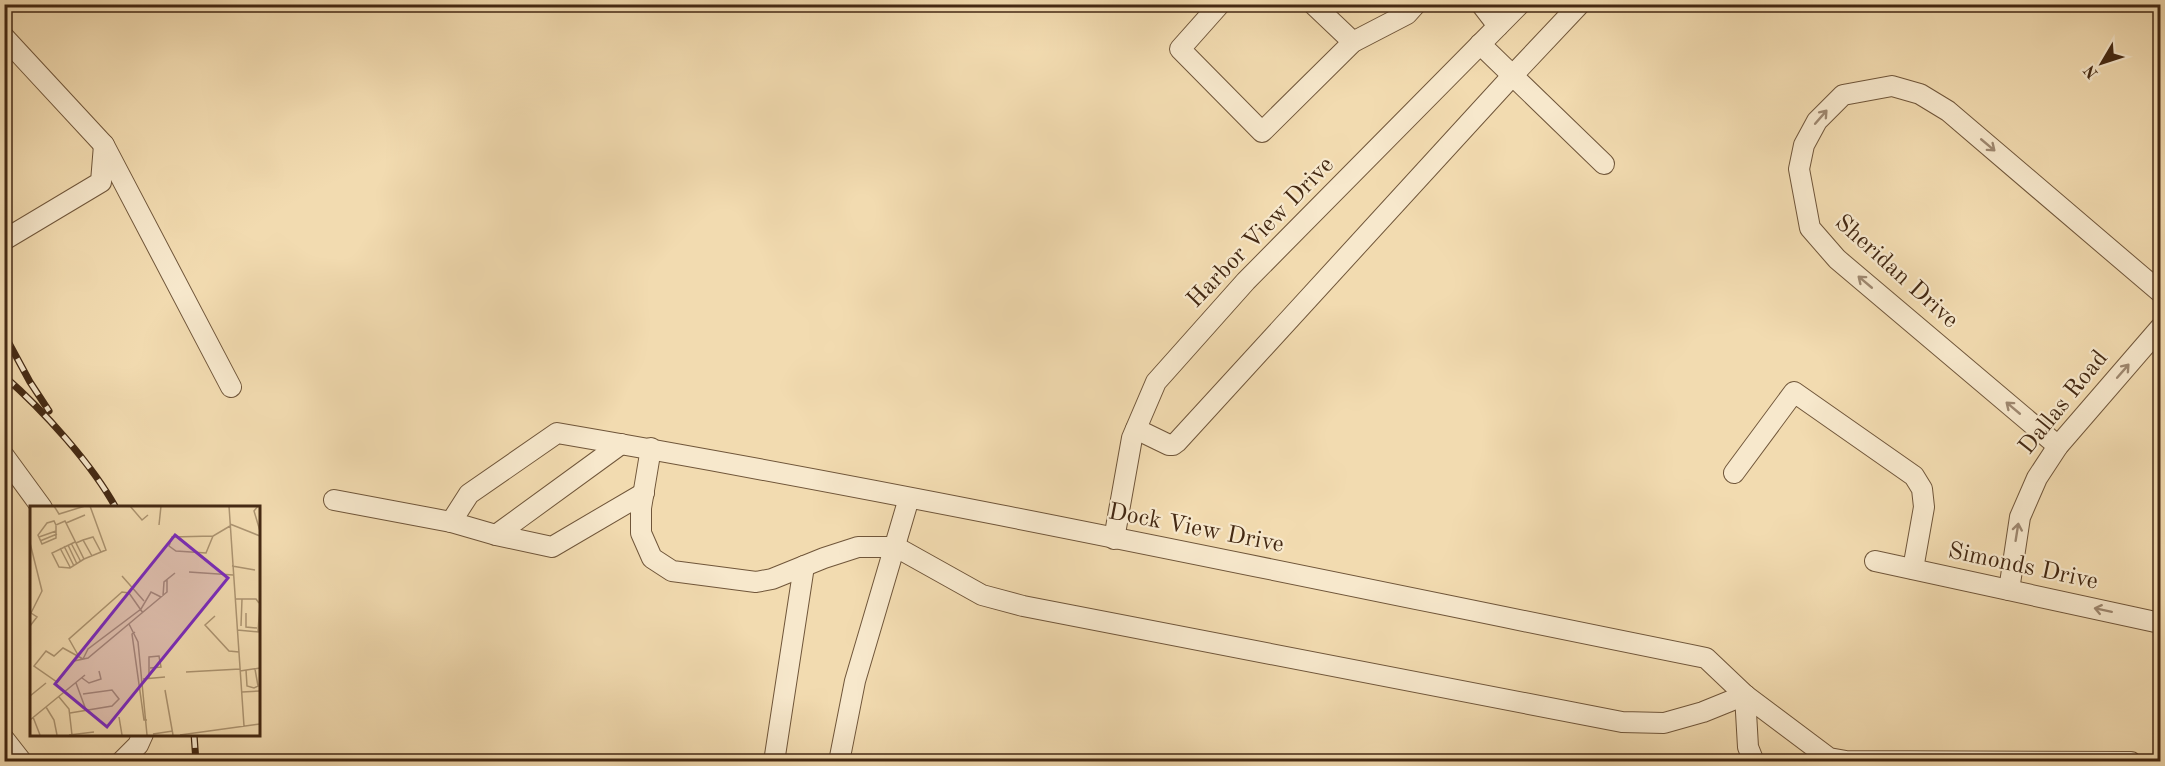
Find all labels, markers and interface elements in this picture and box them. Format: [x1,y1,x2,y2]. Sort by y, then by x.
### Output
north arrow [2072,33,2132,93]
text: N [2081,61,2102,81]
one-way arrow [1815,109,1828,125]
one-way arrow [1980,138,1995,152]
street label: Harbor View Drive [1183,153,1339,313]
street label: Sheridan Drive [1830,211,1962,333]
one-way arrow [1858,275,1873,289]
street label: Dallas Road [2015,346,2113,460]
one-way arrow [2116,364,2130,379]
one-way arrow [2005,402,2021,415]
street label: Dock View Drive [1106,500,1286,558]
inset map [30,506,260,736]
one-way arrow [2012,522,2023,542]
street label: Simonds Drive [1946,539,2100,595]
one-way arrow [2094,604,2114,615]

